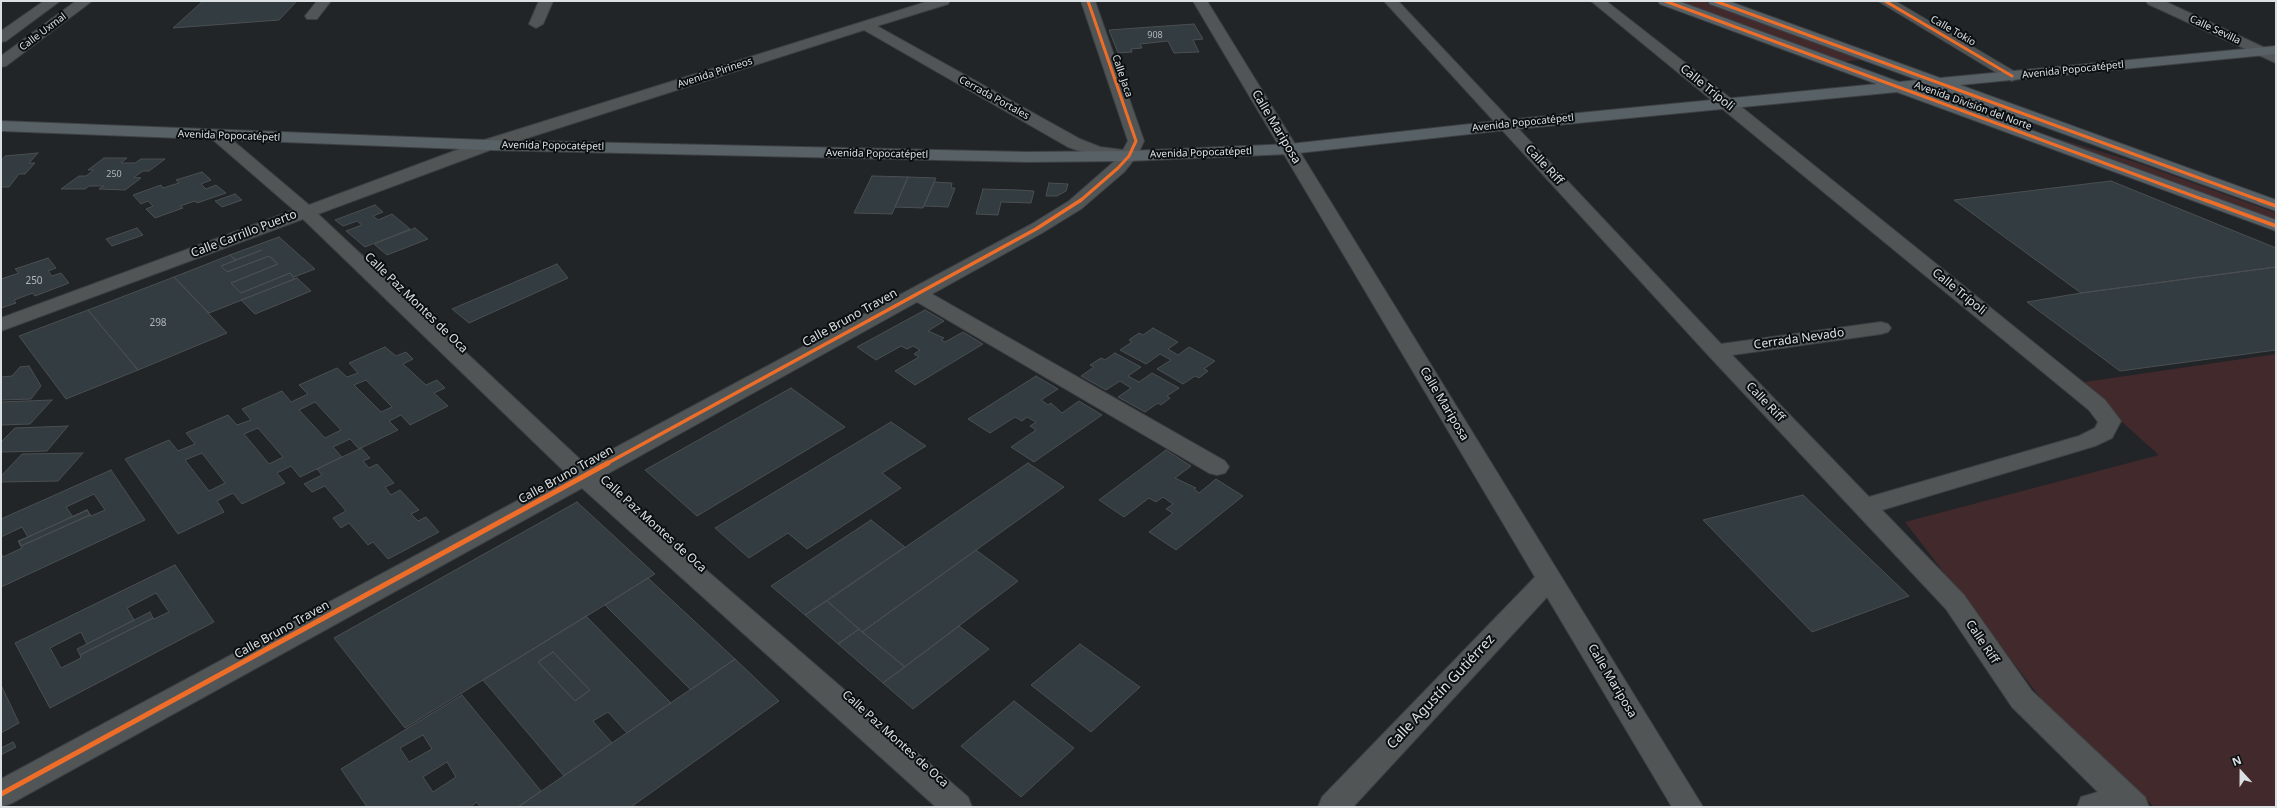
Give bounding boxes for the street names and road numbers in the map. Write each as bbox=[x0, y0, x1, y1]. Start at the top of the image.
street label: Calle Uxmal bbox=[17, 11, 69, 53]
street label: Calle Tokio bbox=[1928, 13, 1978, 49]
street label: Calle Sevilla bbox=[2188, 13, 2242, 47]
street label: Calle Jaca bbox=[1109, 53, 1135, 99]
street label: Avenida Pirineos bbox=[676, 55, 754, 91]
street label: Avenida Popocatépetl bbox=[2022, 59, 2124, 81]
street label: Calle Trípoli bbox=[1677, 62, 1737, 114]
street label: Cerrada Portales bbox=[957, 74, 1031, 122]
street label: Avenida División del Norte bbox=[1913, 79, 2033, 133]
street label: Calle Mariposa bbox=[1248, 88, 1304, 166]
street label: Avenida Popocatépetl bbox=[1472, 112, 1574, 134]
street label: Avenida Popocatépetl bbox=[178, 128, 280, 144]
street label: Avenida Popocatépetl bbox=[502, 139, 604, 153]
street label: Calle Riff bbox=[1522, 142, 1566, 188]
street label: Avenida Popocatépetl bbox=[1150, 145, 1252, 161]
street label: Avenida Popocatépetl bbox=[826, 147, 928, 161]
street label: Calle Carrillo Puerto bbox=[189, 207, 299, 261]
street label: Calle Paz Montes de Oca bbox=[361, 250, 471, 356]
street label: Calle Trípoli bbox=[1929, 266, 1989, 318]
street label: Calle Bruno Traven bbox=[800, 286, 900, 350]
street label: Cerrada Nevado bbox=[1753, 326, 1845, 352]
street label: Calle Mariposa bbox=[1416, 365, 1472, 443]
street label: Calle Riff bbox=[1743, 379, 1787, 425]
street label: Calle Bruno Traven bbox=[516, 443, 616, 507]
street label: Calle Paz Montes de Oca bbox=[597, 473, 709, 575]
street label: Calle Bruno Traven bbox=[232, 598, 332, 662]
street label: Calle Riff bbox=[1962, 618, 2002, 666]
street label: Calle Agustín Gutiérrez bbox=[1384, 631, 1498, 753]
street label: Calle Mariposa bbox=[1584, 642, 1640, 720]
street label: Calle Paz Montes de Oca bbox=[839, 688, 951, 790]

